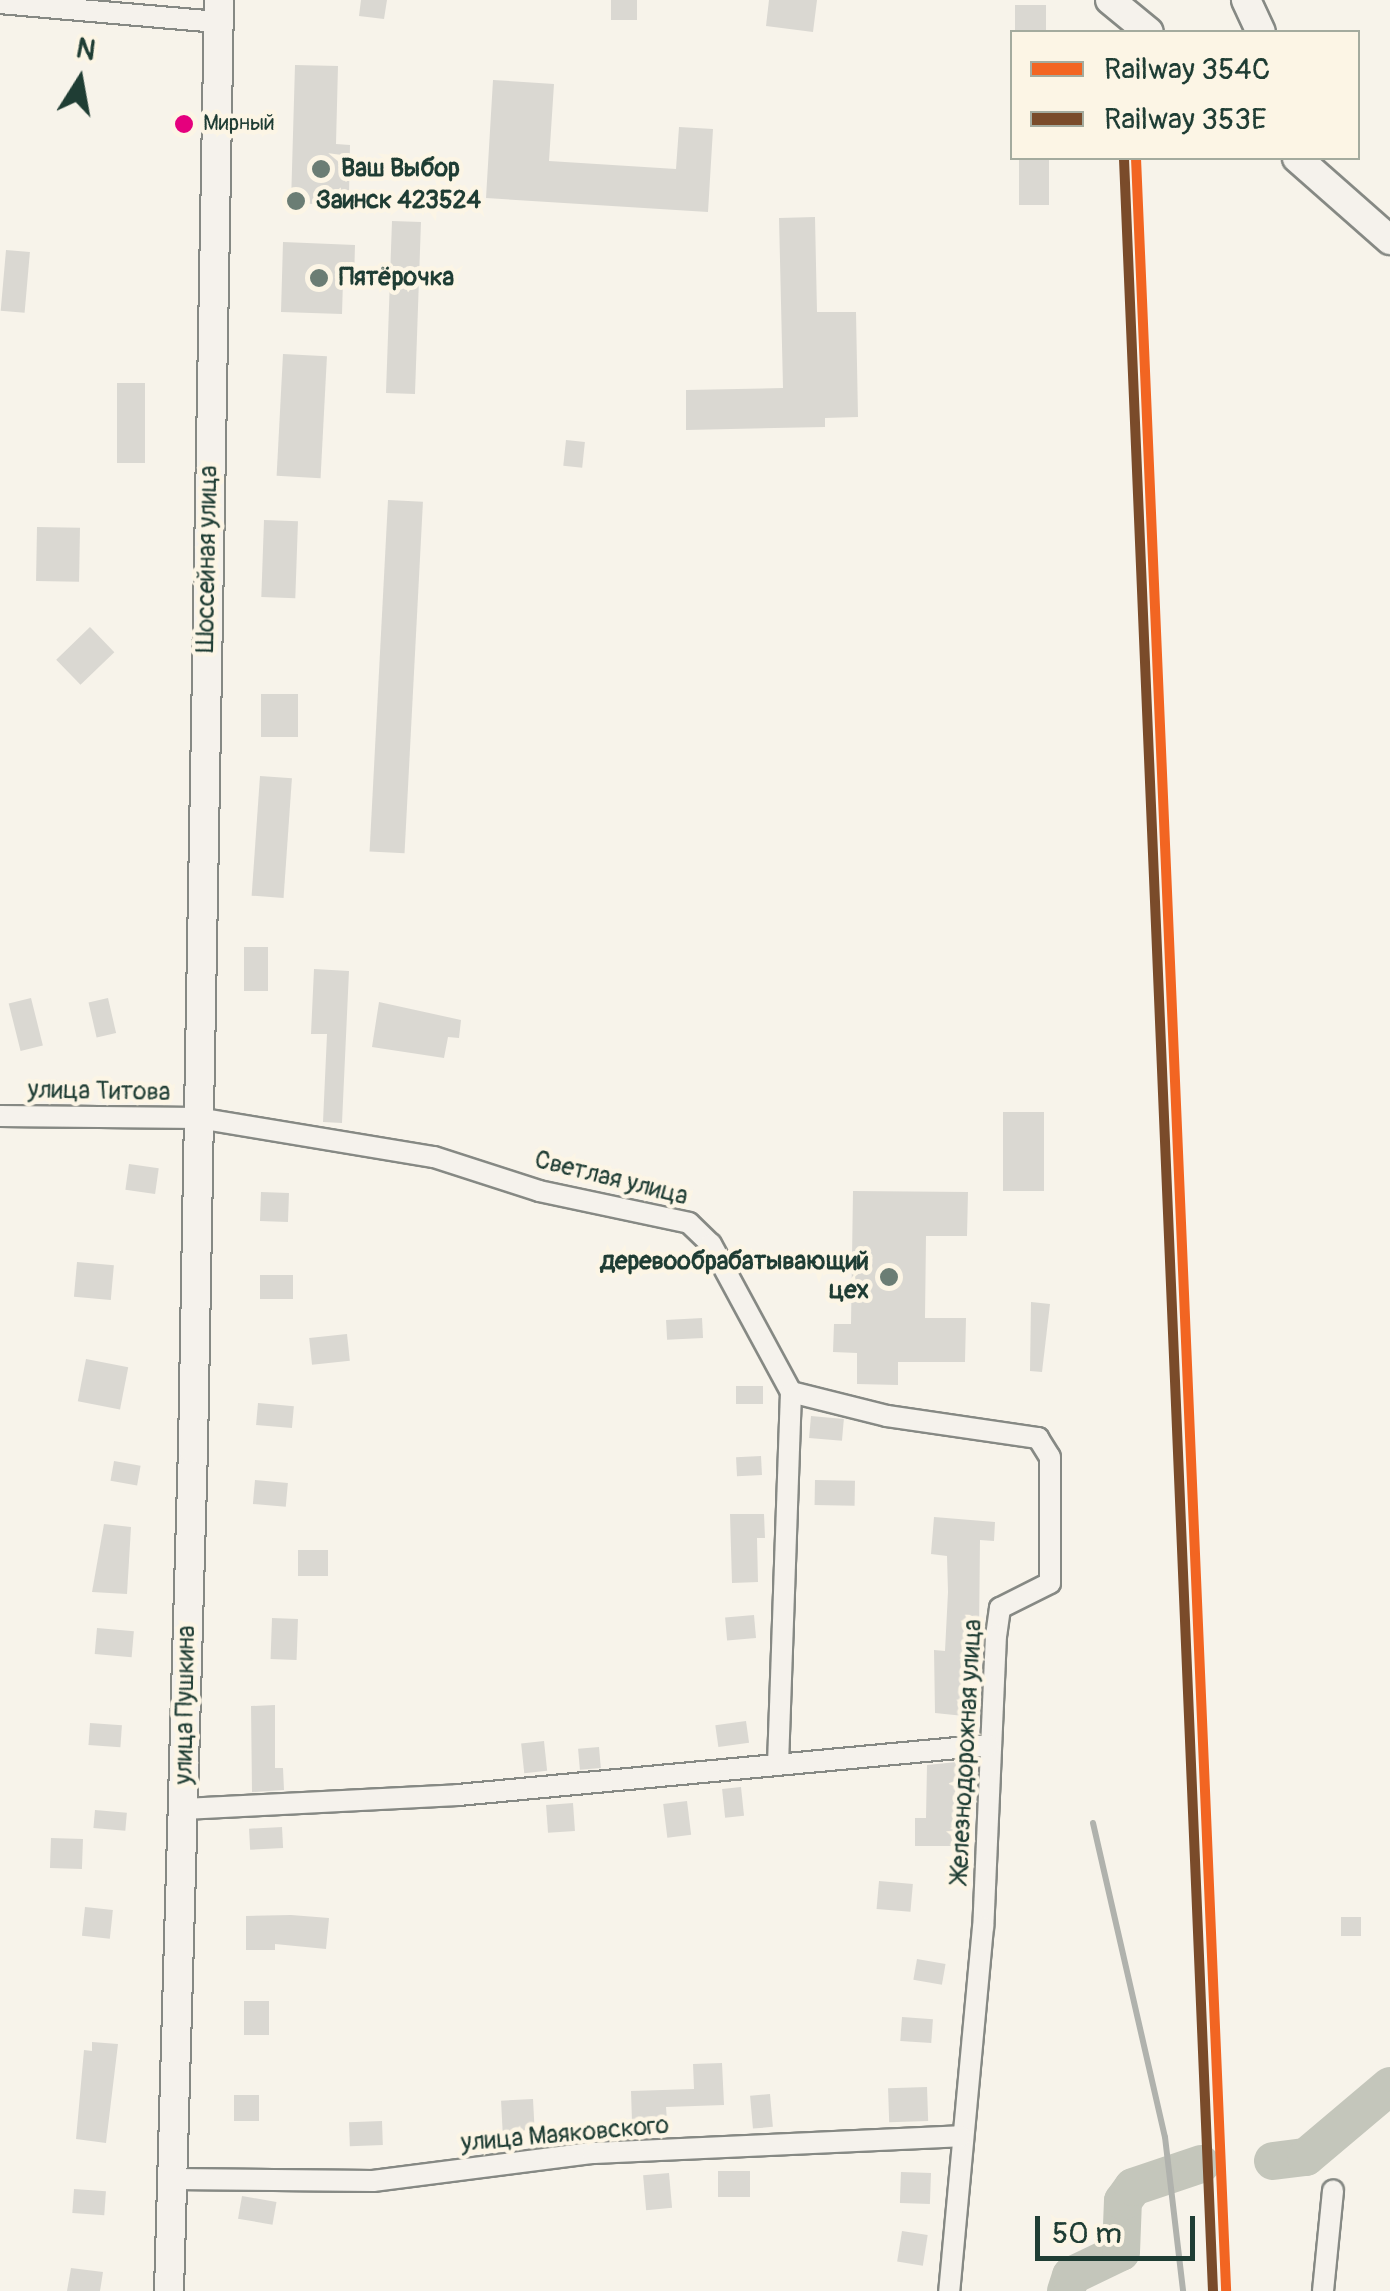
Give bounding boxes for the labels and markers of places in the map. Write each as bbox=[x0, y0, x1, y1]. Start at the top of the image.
place label: Мирный bbox=[203, 111, 275, 137]
marker: Мирный bbox=[174, 114, 194, 134]
place label: Ваш Выбор bbox=[341, 154, 460, 184]
marker: Ваш Выбор bbox=[310, 158, 332, 180]
place label: Заинск 423524 bbox=[316, 186, 481, 216]
marker: Заинск 423524 bbox=[285, 190, 307, 212]
place label: Пятёрочка bbox=[339, 263, 454, 293]
marker: Пятёрочка bbox=[308, 267, 330, 289]
place label: деревообрабатывающий цех bbox=[600, 1248, 869, 1307]
marker: деревообрабатывающий цех bbox=[878, 1266, 900, 1288]

